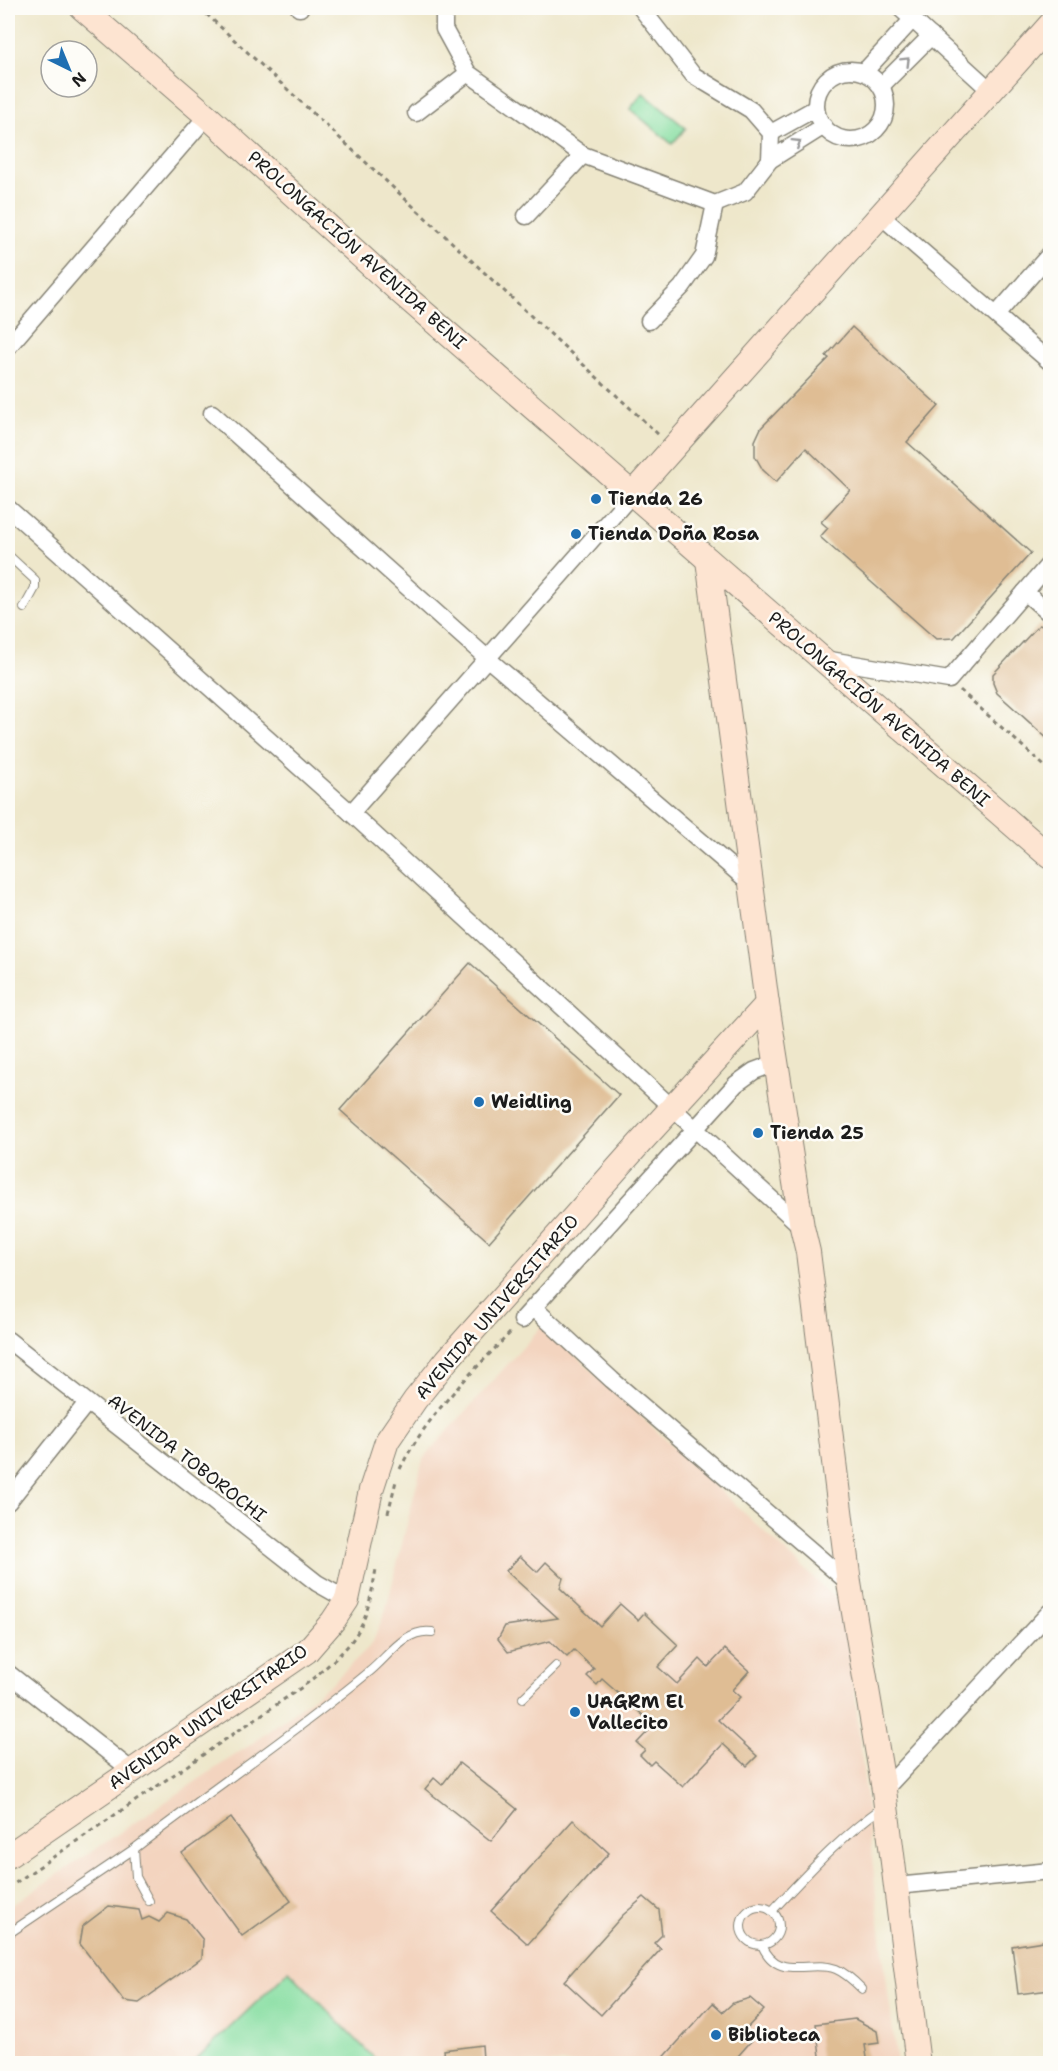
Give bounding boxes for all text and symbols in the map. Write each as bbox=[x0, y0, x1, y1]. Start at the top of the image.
north arrow bbox=[39, 39, 99, 99]
one-way arrow bbox=[898, 58, 909, 69]
text: N bbox=[67, 68, 91, 92]
one-way arrow bbox=[791, 139, 801, 151]
street label: PROLONGACIÓN AVENIDA BENI bbox=[243, 145, 471, 355]
place label: Tienda 26 bbox=[608, 487, 703, 511]
marker: Tienda 26 bbox=[589, 492, 603, 506]
place label: Tienda Doña Rosa bbox=[588, 522, 760, 546]
marker: Tienda Doña Rosa bbox=[569, 527, 583, 541]
street label: PROLONGACIÓN AVENIDA BENI bbox=[763, 606, 995, 812]
place label: Weidling bbox=[491, 1090, 572, 1114]
marker: Weidling bbox=[472, 1095, 486, 1109]
place label: Tienda 25 bbox=[770, 1121, 864, 1145]
marker: Tienda 25 bbox=[751, 1126, 765, 1140]
street label: AVENIDA UNIVERSITARIO bbox=[410, 1209, 584, 1405]
street label: AVENIDA TOBOROCHI bbox=[103, 1389, 271, 1528]
street label: AVENIDA UNIVERSITARIO bbox=[104, 1639, 312, 1795]
place label: UAGRM El Vallecito bbox=[587, 1690, 684, 1735]
marker: UAGRM El Vallecito bbox=[568, 1705, 582, 1719]
place label: Biblioteca bbox=[728, 2023, 821, 2047]
marker: Biblioteca bbox=[709, 2028, 723, 2042]

